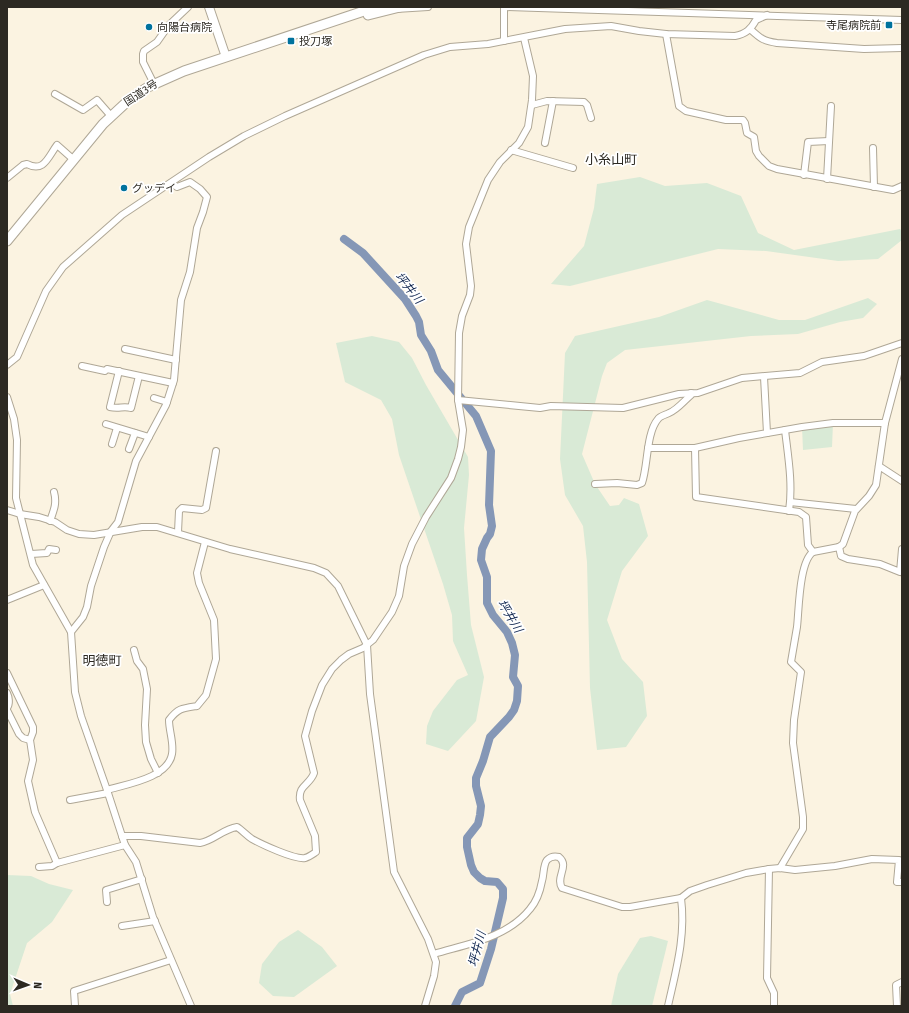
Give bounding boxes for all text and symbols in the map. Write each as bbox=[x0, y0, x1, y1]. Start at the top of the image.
place label: 寺尾病院前 bbox=[826, 19, 881, 32]
marker: 寺尾病院前 bbox=[884, 20, 894, 30]
place label: 向陽台病院 bbox=[157, 21, 212, 34]
marker: 向陽台病院 bbox=[144, 22, 154, 32]
place label: 投刀塚 bbox=[299, 35, 332, 48]
marker: 投刀塚 bbox=[286, 36, 296, 46]
street label: 国道3号 bbox=[122, 77, 160, 109]
district label: 小糸山町 bbox=[585, 152, 637, 167]
place label: グッデイ bbox=[132, 182, 176, 195]
marker: グッデイ bbox=[119, 183, 129, 193]
water label: 坪井川 bbox=[392, 270, 427, 308]
water label: 坪井川 bbox=[495, 597, 526, 637]
district label: 明徳町 bbox=[82, 653, 122, 668]
water label: 坪井川 bbox=[466, 928, 489, 968]
north arrow bbox=[8, 965, 48, 1005]
text: N bbox=[31, 982, 44, 989]

